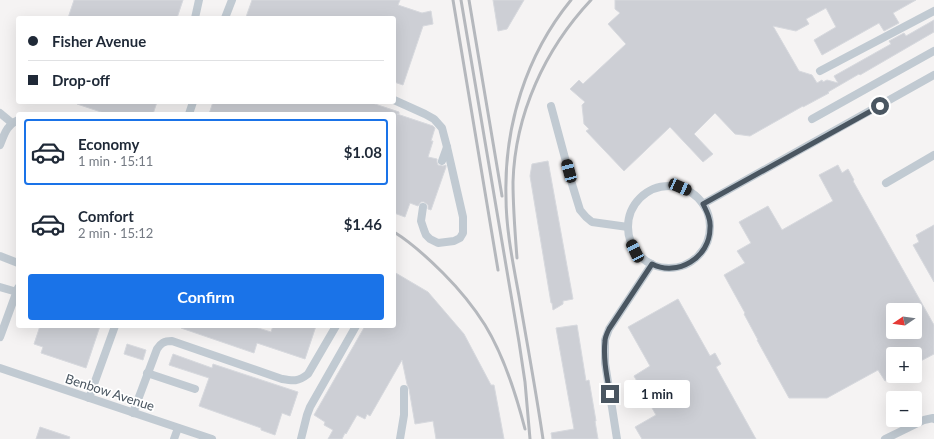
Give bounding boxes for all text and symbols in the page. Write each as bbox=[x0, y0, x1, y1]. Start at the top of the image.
text: Fisher Avenue bbox=[52, 32, 146, 50]
text: Drop-off bbox=[52, 71, 110, 89]
route start bbox=[871, 97, 889, 115]
icon: car bbox=[30, 134, 66, 170]
text: Economy bbox=[78, 135, 139, 153]
text: $1.08 bbox=[344, 143, 382, 161]
text: 1 min · 15:11 bbox=[78, 153, 153, 169]
car bbox=[560, 158, 578, 184]
car bbox=[667, 177, 693, 197]
icon: car bbox=[30, 206, 66, 242]
text: Comfort bbox=[78, 207, 134, 225]
text: $1.46 bbox=[344, 215, 382, 233]
text: 2 min · 15:12 bbox=[78, 225, 153, 241]
car bbox=[624, 238, 646, 264]
button: Confirm bbox=[28, 274, 384, 320]
north arrow bbox=[886, 303, 922, 339]
map controls bbox=[886, 303, 922, 427]
button: + bbox=[886, 347, 922, 383]
street label: Benbow Avenue bbox=[63, 370, 157, 414]
callout: 1 min bbox=[624, 380, 690, 408]
route end bbox=[601, 385, 619, 403]
text: 1 min bbox=[641, 386, 673, 402]
button: − bbox=[886, 391, 922, 427]

